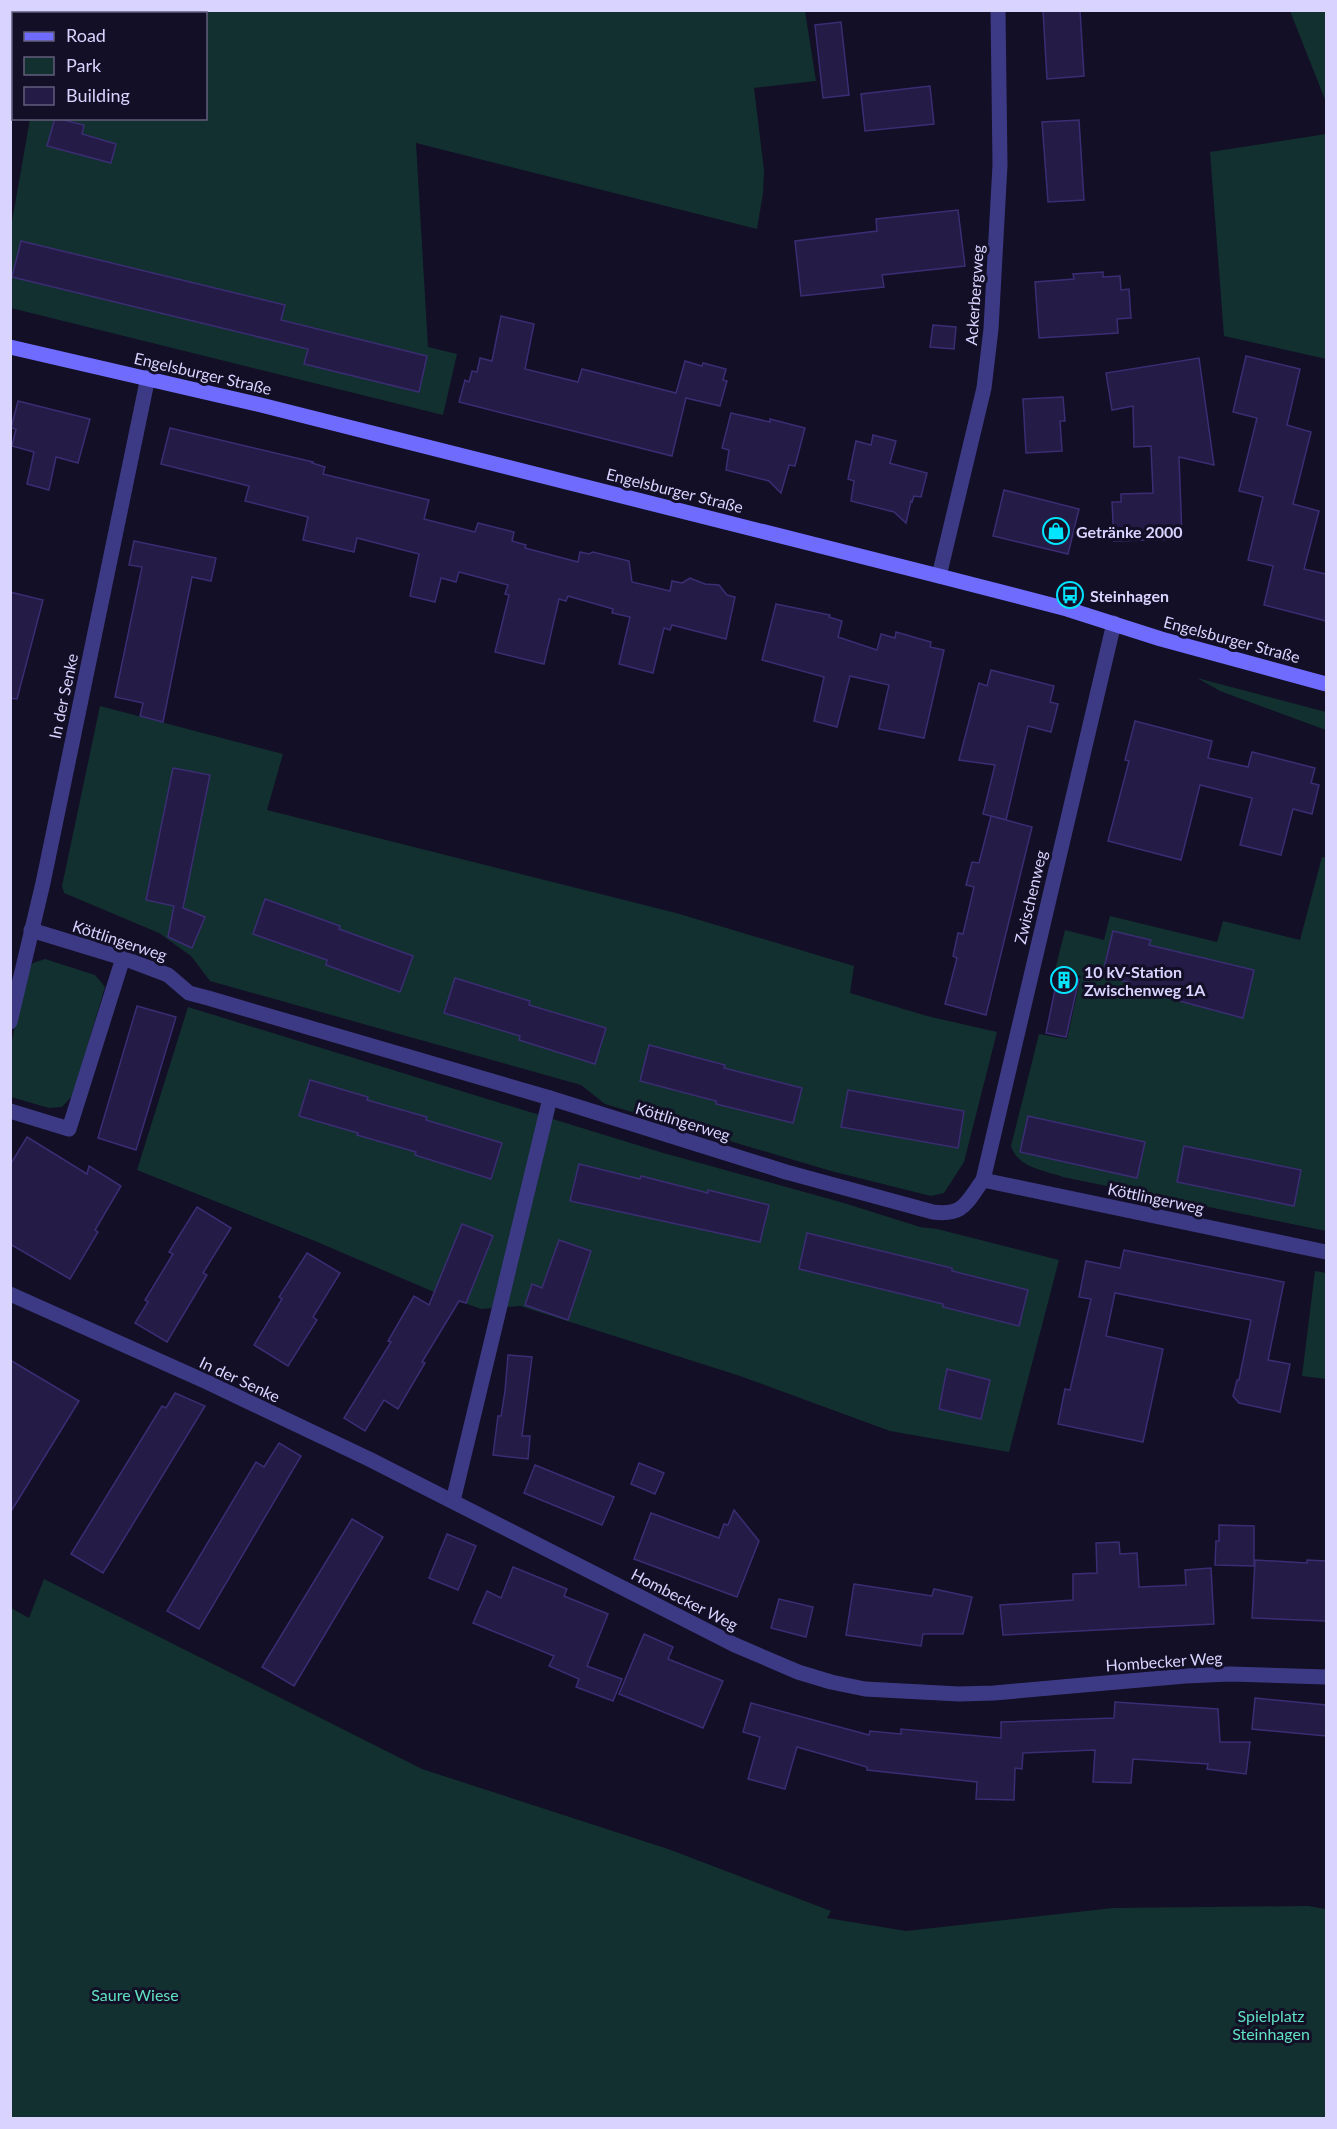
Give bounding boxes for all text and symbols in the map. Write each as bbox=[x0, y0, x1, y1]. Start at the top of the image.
legend bbox=[12, 12, 207, 120]
text: Road bbox=[66, 24, 106, 46]
text: Park bbox=[66, 54, 102, 76]
text: Building bbox=[66, 84, 130, 106]
street label: Ackerbergweg bbox=[961, 244, 987, 346]
street label: Engelsburger Straße bbox=[132, 348, 274, 398]
street label: Engelsburger Straße bbox=[605, 464, 745, 516]
shop icon: Getränke 2000 bbox=[1041, 516, 1071, 546]
place label: Getränke 2000 bbox=[1076, 522, 1183, 541]
bus stop icon: Steinhagen bbox=[1055, 580, 1085, 610]
place label: Steinhagen bbox=[1090, 586, 1169, 605]
street label: Engelsburger Straße bbox=[1162, 612, 1302, 666]
street label: In der Senke bbox=[45, 652, 81, 740]
street label: Zwischenweg bbox=[1010, 848, 1050, 946]
street label: Köttlingerweg bbox=[70, 916, 170, 964]
place label: 10 kV-Station Zwischenweg 1A bbox=[1084, 962, 1206, 999]
building icon: 10 kV-Station Zwischenweg 1A bbox=[1049, 965, 1079, 995]
street label: Köttlingerweg bbox=[633, 1098, 733, 1144]
street label: Köttlingerweg bbox=[1106, 1179, 1206, 1217]
street label: In der Senke bbox=[197, 1352, 283, 1406]
street label: Hombecker Weg bbox=[628, 1564, 742, 1634]
street label: Hombecker Weg bbox=[1105, 1647, 1223, 1675]
park label: Saure Wiese bbox=[91, 1985, 179, 2004]
park label: Spielplatz Steinhagen bbox=[1232, 2006, 1310, 2043]

